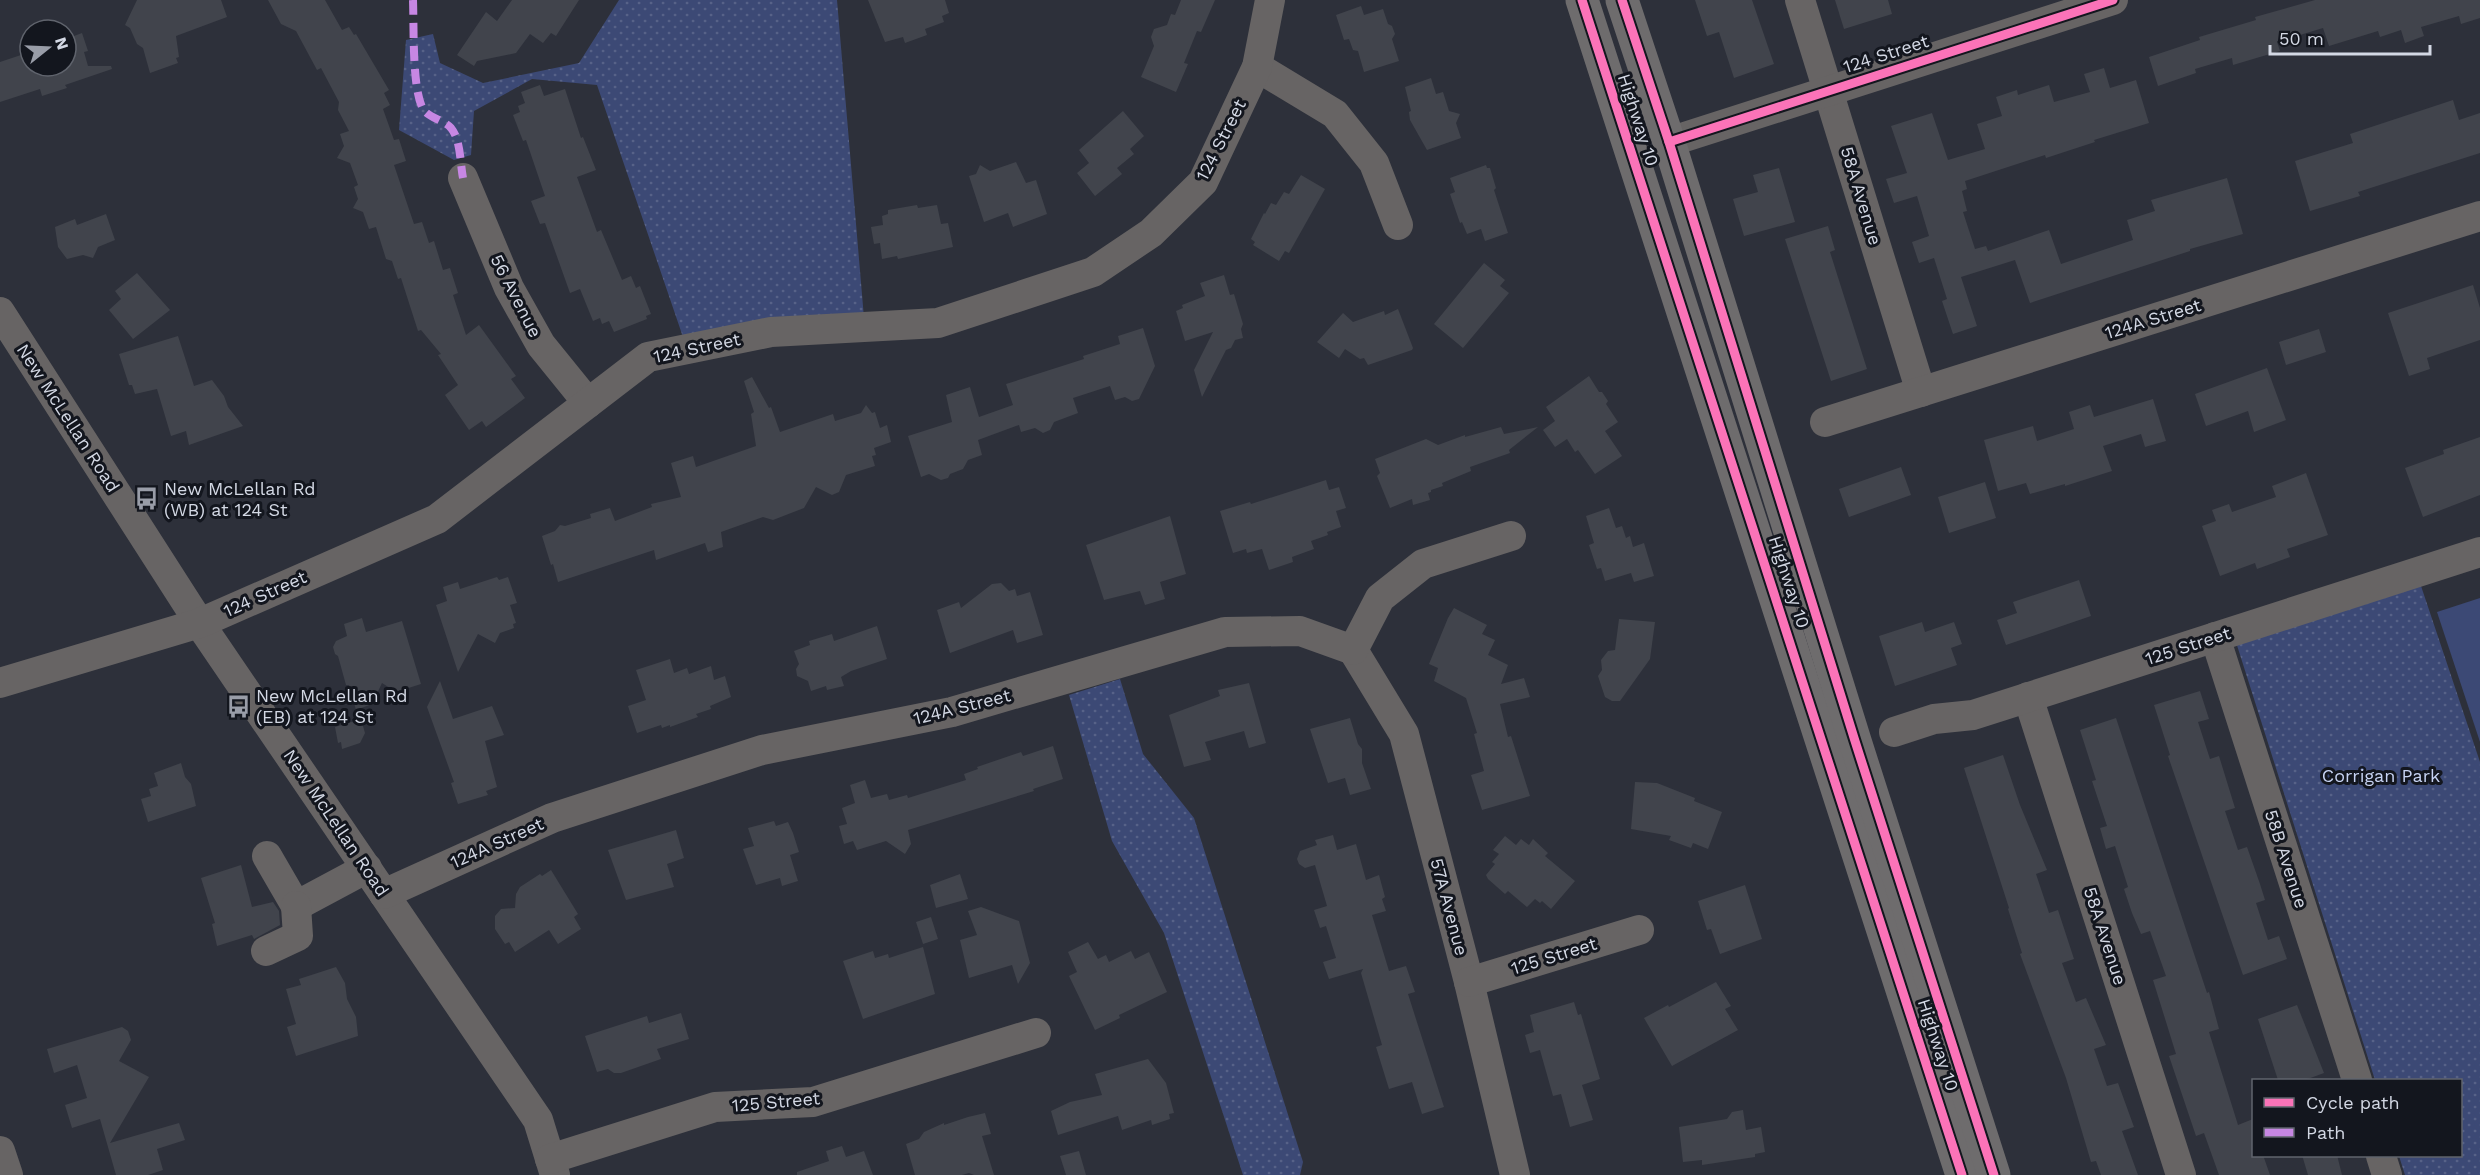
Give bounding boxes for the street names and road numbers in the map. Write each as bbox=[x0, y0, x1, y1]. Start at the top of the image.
street label: 124 Street bbox=[1841, 30, 1932, 77]
street label: Highway 10 bbox=[1614, 71, 1663, 169]
street label: 124 Street bbox=[1191, 95, 1250, 184]
street label: 58A Avenue bbox=[1837, 144, 1886, 248]
street label: 56 Avenue bbox=[487, 251, 546, 341]
street label: 124A Street bbox=[2102, 294, 2204, 343]
street label: 124 Street bbox=[652, 328, 743, 367]
street label: New McLellan Road bbox=[13, 340, 124, 496]
street label: Highway 10 bbox=[1765, 533, 1814, 631]
street label: 124 Street bbox=[220, 566, 310, 621]
street label: 125 Street bbox=[2143, 622, 2234, 669]
street label: 124A Street bbox=[911, 684, 1013, 729]
street label: New McLellan Road bbox=[279, 745, 393, 900]
street label: 58B Avenue bbox=[2261, 807, 2312, 911]
street label: 124A Street bbox=[447, 813, 547, 872]
street label: 57A Avenue bbox=[1426, 856, 1473, 958]
street label: 58A Avenue bbox=[2080, 884, 2131, 988]
street label: 125 Street bbox=[1509, 932, 1600, 978]
street label: Highway 10 bbox=[1914, 996, 1963, 1094]
street label: 125 Street bbox=[731, 1087, 821, 1116]

